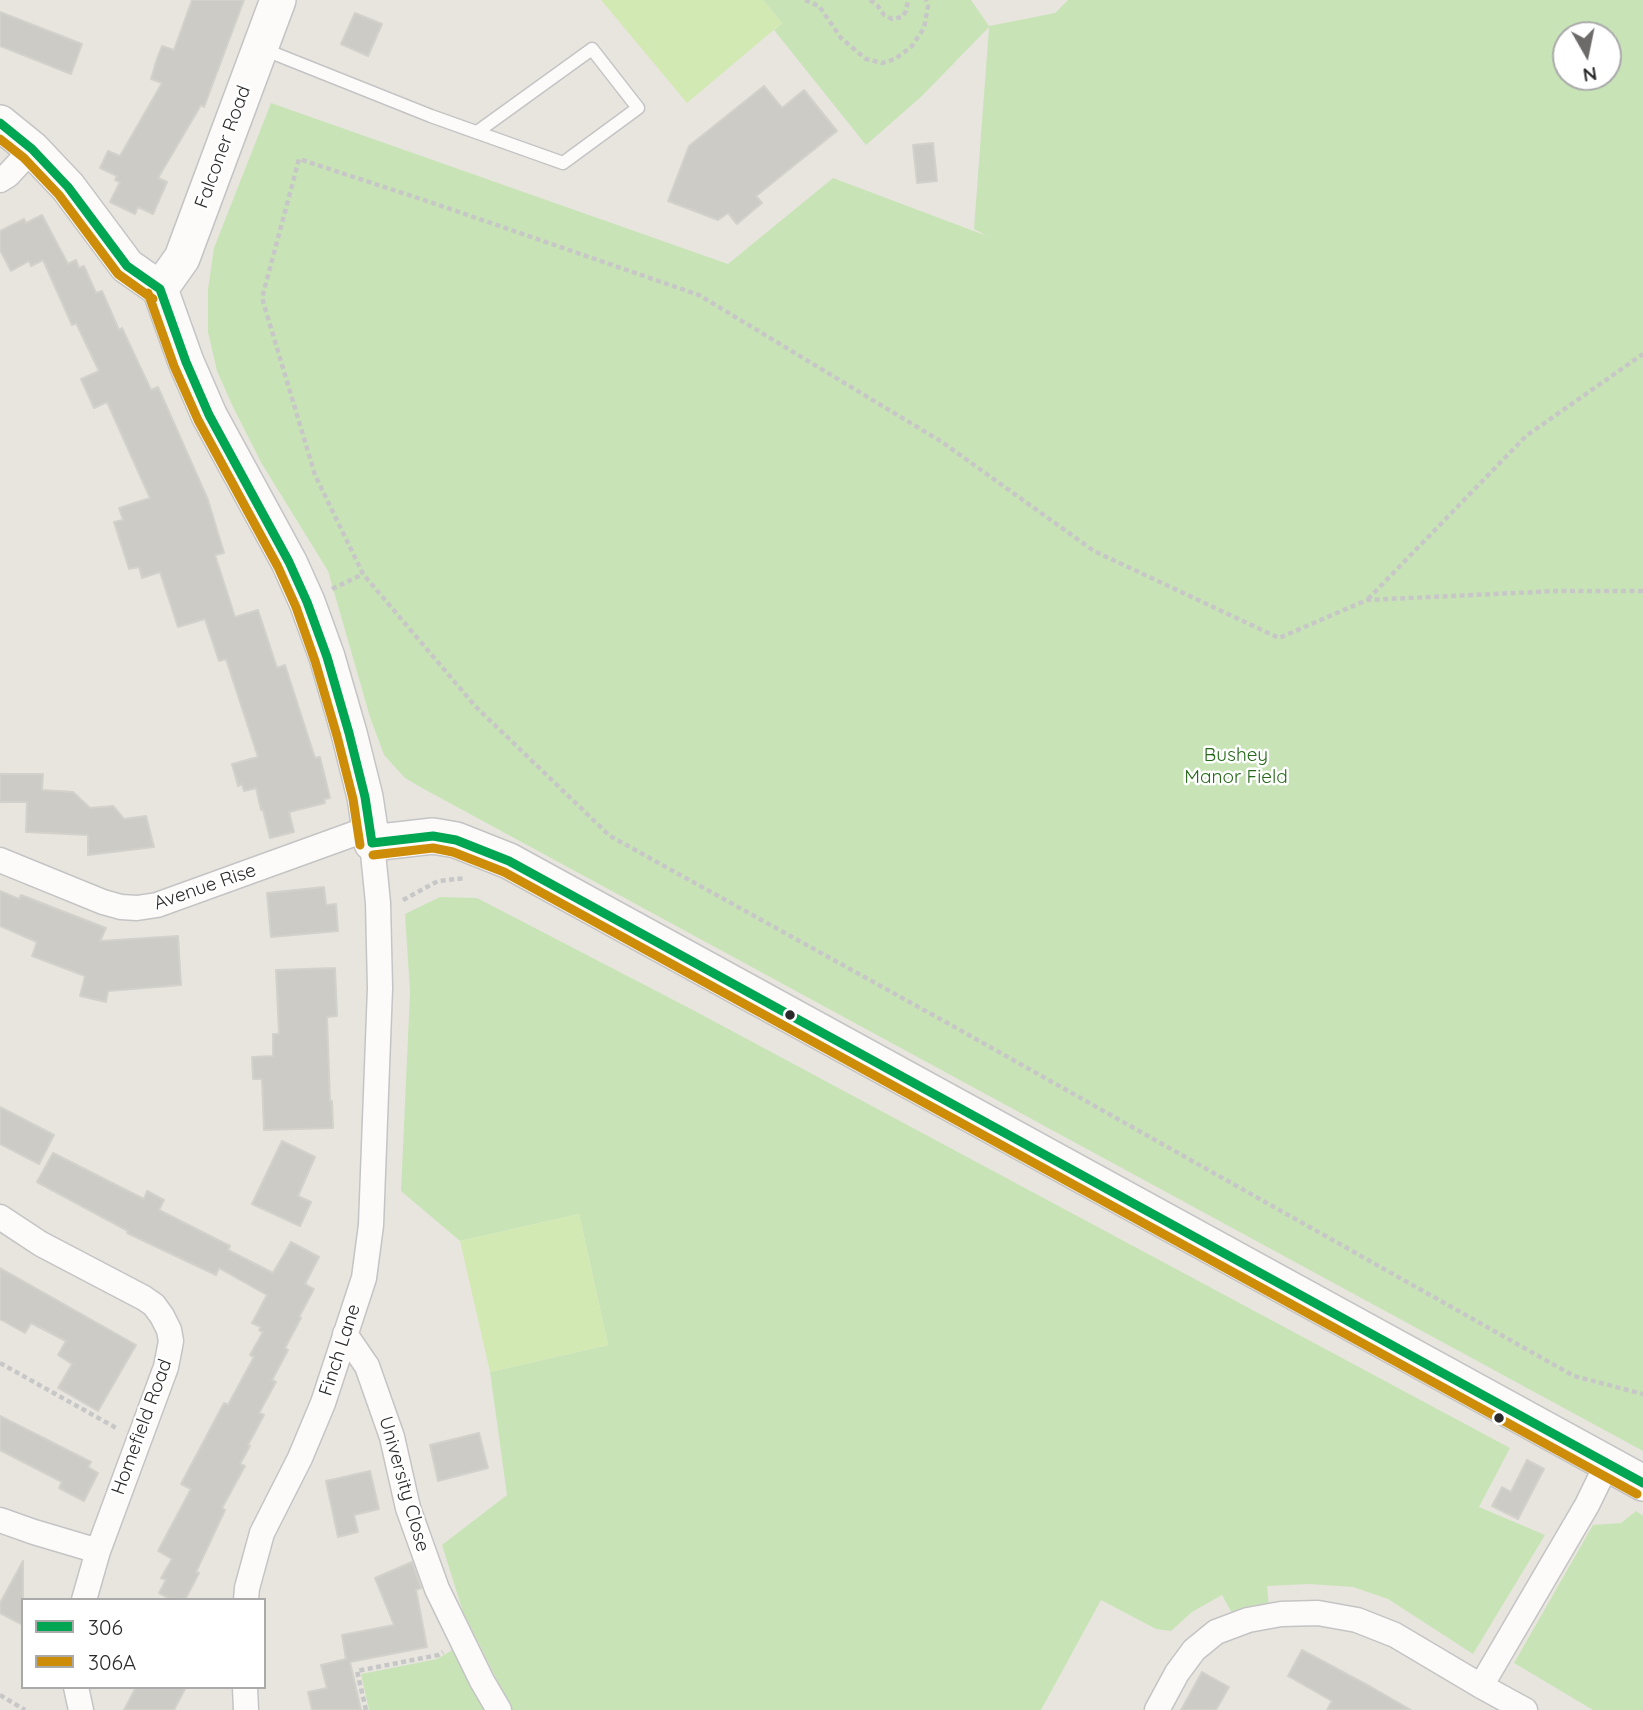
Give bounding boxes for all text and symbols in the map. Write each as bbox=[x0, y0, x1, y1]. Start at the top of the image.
north arrow bbox=[1552, 21, 1622, 91]
text: N bbox=[1581, 62, 1599, 88]
street label: Falconer Road bbox=[190, 83, 256, 211]
park label: Bushey Manor Field bbox=[1184, 744, 1288, 788]
street label: Avenue Rise bbox=[151, 859, 259, 915]
unlabelled marker bbox=[783, 1008, 797, 1022]
street label: Finch Lane bbox=[314, 1301, 366, 1399]
street label: Homefield Road bbox=[107, 1356, 177, 1498]
unlabelled marker bbox=[1492, 1411, 1506, 1425]
street label: University Close bbox=[374, 1414, 434, 1554]
legend bbox=[21, 1598, 266, 1689]
text: 306 bbox=[88, 1614, 123, 1640]
text: 306A bbox=[88, 1649, 136, 1675]

